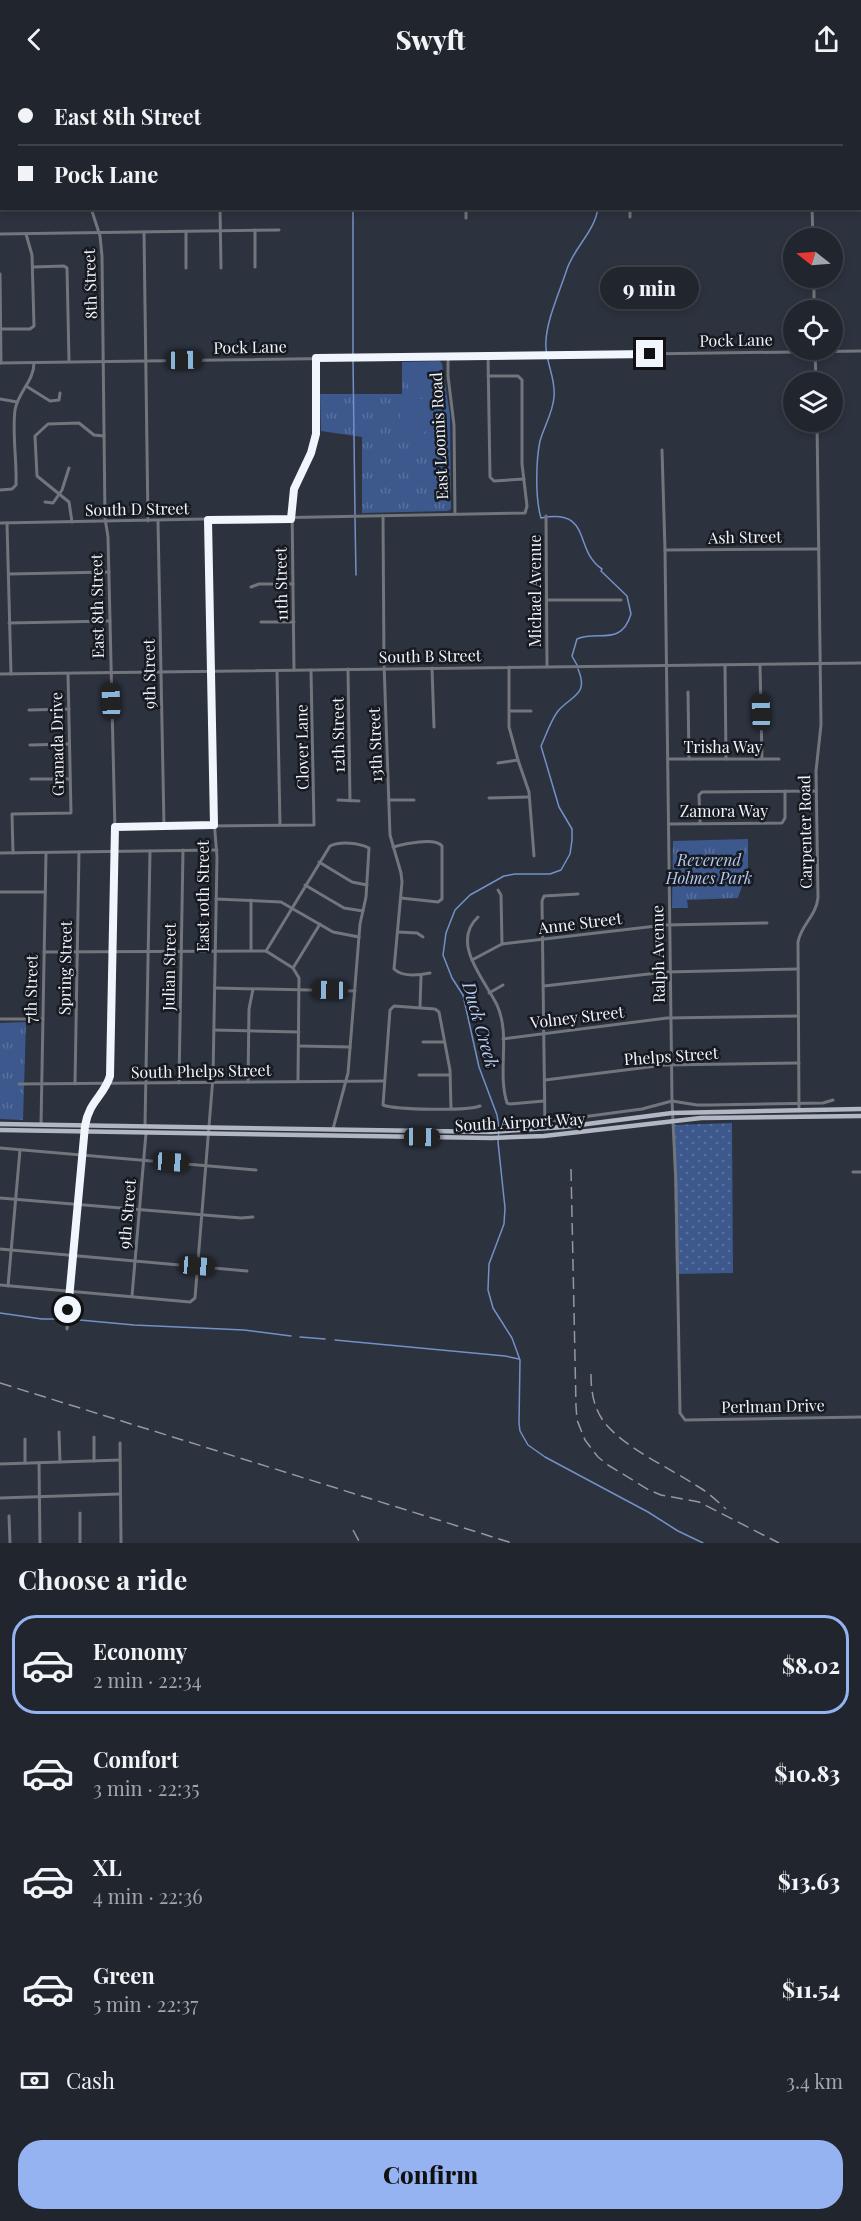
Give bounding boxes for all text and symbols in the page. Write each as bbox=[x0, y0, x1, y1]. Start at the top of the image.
text: Swyft bbox=[395, 21, 466, 57]
icon: back bbox=[18, 23, 51, 56]
icon: share bbox=[810, 23, 843, 56]
text: East 8th Street bbox=[54, 101, 201, 131]
text: Pock Lane bbox=[54, 159, 158, 189]
north arrow bbox=[783, 228, 843, 288]
map controls bbox=[783, 228, 843, 432]
street label: 8th Street bbox=[78, 248, 101, 320]
callout: 9 min bbox=[600, 267, 700, 309]
text: 9 min bbox=[623, 274, 676, 301]
button: locate bbox=[783, 300, 843, 360]
street label: Pock Lane bbox=[699, 328, 773, 351]
street label: Pock Lane bbox=[213, 335, 287, 358]
route end bbox=[636, 340, 663, 367]
car bbox=[166, 351, 202, 369]
street label: East Loomis Road bbox=[425, 372, 452, 500]
button: layers bbox=[783, 372, 843, 432]
street label: South D Street bbox=[85, 497, 190, 520]
street label: Ash Street bbox=[707, 525, 782, 548]
street label: Michael Avenue bbox=[524, 535, 545, 647]
street label: 11th Street bbox=[269, 547, 292, 621]
street label: East 8th Street bbox=[85, 553, 108, 658]
street label: 9th Street bbox=[137, 638, 160, 709]
street label: South B Street bbox=[378, 644, 482, 667]
car bbox=[101, 683, 121, 719]
street label: Granada Drive bbox=[45, 692, 68, 796]
car bbox=[752, 694, 770, 730]
street label: 12th Street bbox=[326, 697, 349, 773]
street label: Clover Lane bbox=[290, 704, 313, 790]
street label: 13th Street bbox=[363, 707, 386, 783]
street label: Trisha Way bbox=[683, 736, 763, 757]
street label: Carpenter Road bbox=[793, 775, 816, 889]
street label: Zamora Way bbox=[680, 800, 768, 821]
street label: East 10th Street bbox=[192, 840, 213, 952]
park label: Reverend Holmes Park bbox=[665, 849, 752, 888]
street label: Ralph Avenue bbox=[646, 905, 669, 1003]
street label: Anne Street bbox=[536, 907, 623, 938]
street label: Spring Street bbox=[53, 920, 76, 1015]
street label: Julian Street bbox=[157, 922, 180, 1012]
street label: 7th Street bbox=[19, 954, 42, 1023]
water label: Duck Creek bbox=[457, 978, 505, 1071]
car bbox=[312, 981, 348, 999]
street label: Volney Street bbox=[528, 1000, 625, 1033]
street label: Phelps Street bbox=[623, 1042, 719, 1069]
street label: South Phelps Street bbox=[131, 1059, 272, 1082]
street label: South Airport Way bbox=[454, 1108, 586, 1135]
car bbox=[404, 1128, 440, 1146]
car bbox=[152, 1152, 190, 1172]
street label: 9th Street bbox=[113, 1178, 140, 1250]
car bbox=[178, 1255, 216, 1277]
route start bbox=[54, 1296, 81, 1323]
street label: Perlman Drive bbox=[721, 1394, 825, 1417]
text: Choose a ride bbox=[18, 1561, 187, 1597]
text: Economy bbox=[93, 1636, 187, 1666]
icon: car bbox=[21, 1638, 75, 1692]
text: $8.02 bbox=[782, 1650, 840, 1680]
text: 2 min · 22:34 bbox=[93, 1666, 202, 1693]
text: Comfort bbox=[93, 1744, 179, 1774]
icon: car bbox=[21, 1746, 75, 1800]
text: $10.83 bbox=[775, 1758, 840, 1788]
text: 3 min · 22:35 bbox=[93, 1774, 200, 1801]
text: XL bbox=[93, 1852, 122, 1882]
icon: car bbox=[21, 1854, 75, 1908]
text: $13.63 bbox=[778, 1866, 840, 1896]
text: 4 min · 22:36 bbox=[93, 1882, 203, 1909]
text: Green bbox=[93, 1960, 155, 1990]
icon: car bbox=[21, 1962, 75, 2016]
text: $11.54 bbox=[782, 1974, 840, 2004]
text: 5 min · 22:37 bbox=[93, 1990, 198, 2017]
icon: cash bbox=[18, 2064, 51, 2097]
text: Cash bbox=[66, 2065, 115, 2095]
text: 3.4 km bbox=[786, 2067, 843, 2094]
button: Confirm bbox=[18, 2140, 843, 2209]

